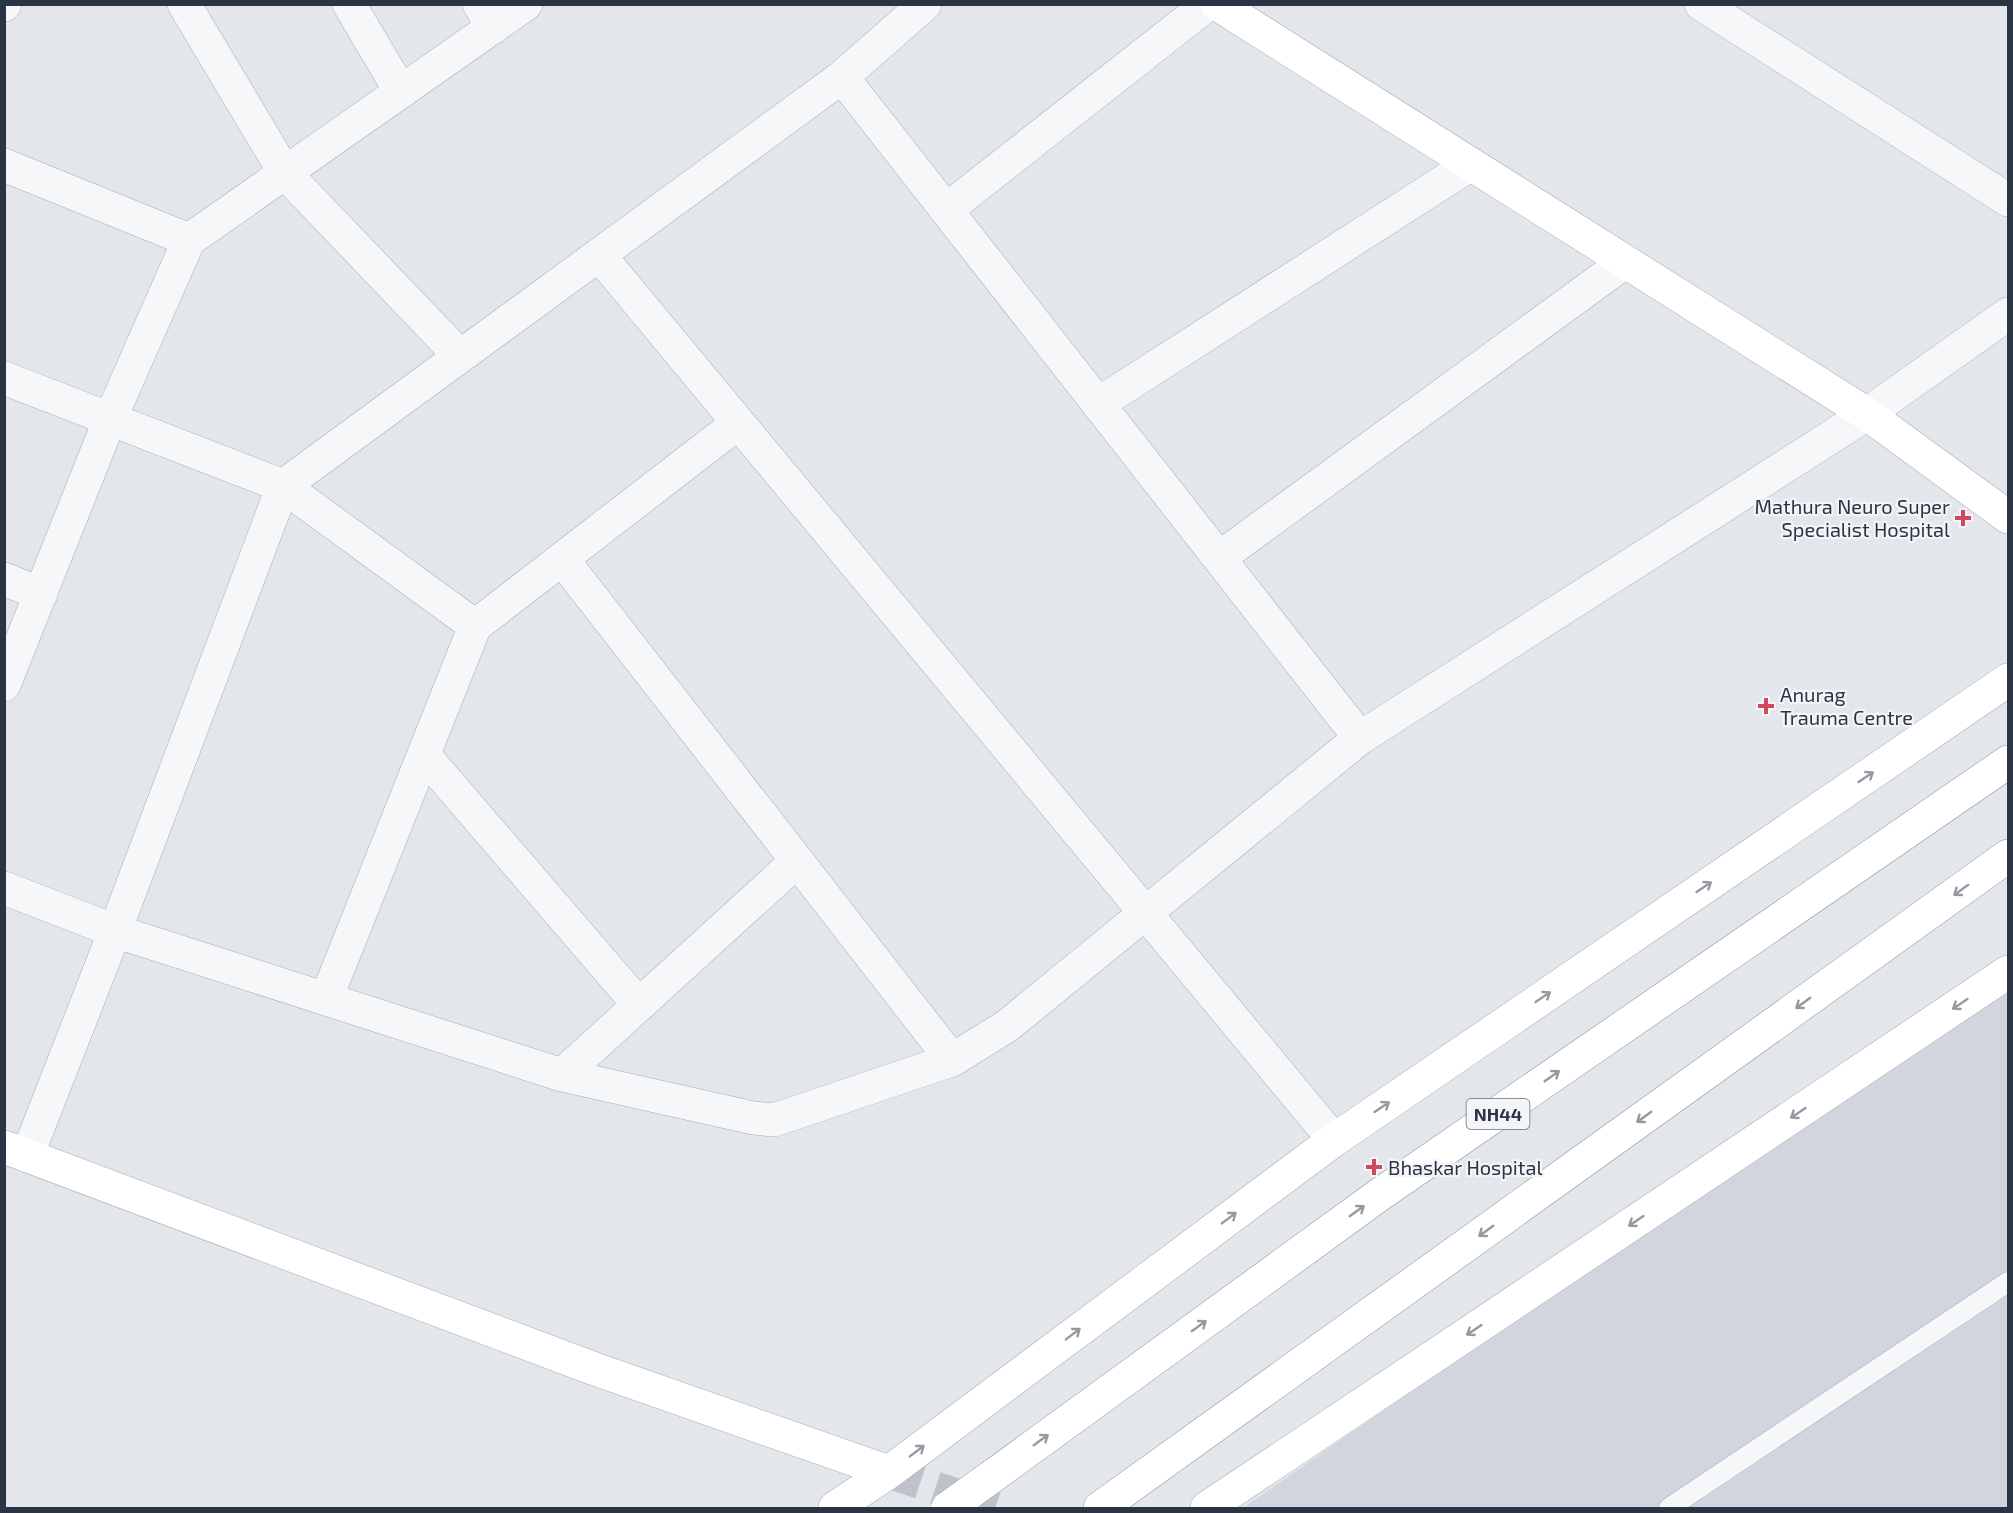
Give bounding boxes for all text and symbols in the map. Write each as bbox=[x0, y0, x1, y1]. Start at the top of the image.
place label: Mathura Neuro Super Specialist Hospital bbox=[1755, 494, 1950, 541]
marker: Mathura Neuro Super Specialist Hospital bbox=[1954, 509, 1972, 527]
place label: Anurag Trauma Centre bbox=[1780, 682, 1913, 729]
marker: Anurag Trauma Centre bbox=[1757, 697, 1775, 715]
one-way arrow bbox=[1857, 771, 1873, 783]
one-way arrow bbox=[1696, 881, 1712, 893]
one-way arrow bbox=[1953, 884, 1970, 896]
one-way arrow bbox=[1535, 991, 1551, 1003]
one-way arrow bbox=[1795, 997, 1811, 1010]
one-way arrow bbox=[1952, 999, 1969, 1011]
one-way arrow bbox=[1543, 1070, 1560, 1082]
road number: NH44 bbox=[1466, 1099, 1530, 1129]
one-way arrow bbox=[1374, 1100, 1391, 1113]
one-way arrow bbox=[1790, 1107, 1807, 1119]
one-way arrow bbox=[1637, 1111, 1653, 1123]
place label: Bhaskar Hospital bbox=[1388, 1155, 1542, 1179]
marker: Bhaskar Hospital bbox=[1365, 1158, 1383, 1176]
one-way arrow bbox=[1349, 1205, 1365, 1217]
one-way arrow bbox=[1221, 1211, 1237, 1224]
one-way arrow bbox=[1628, 1215, 1644, 1227]
one-way arrow bbox=[1478, 1225, 1494, 1237]
one-way arrow bbox=[1191, 1319, 1207, 1332]
one-way arrow bbox=[1466, 1324, 1482, 1336]
one-way arrow bbox=[1065, 1328, 1081, 1341]
one-way arrow bbox=[1033, 1434, 1049, 1446]
one-way arrow bbox=[909, 1445, 925, 1458]

